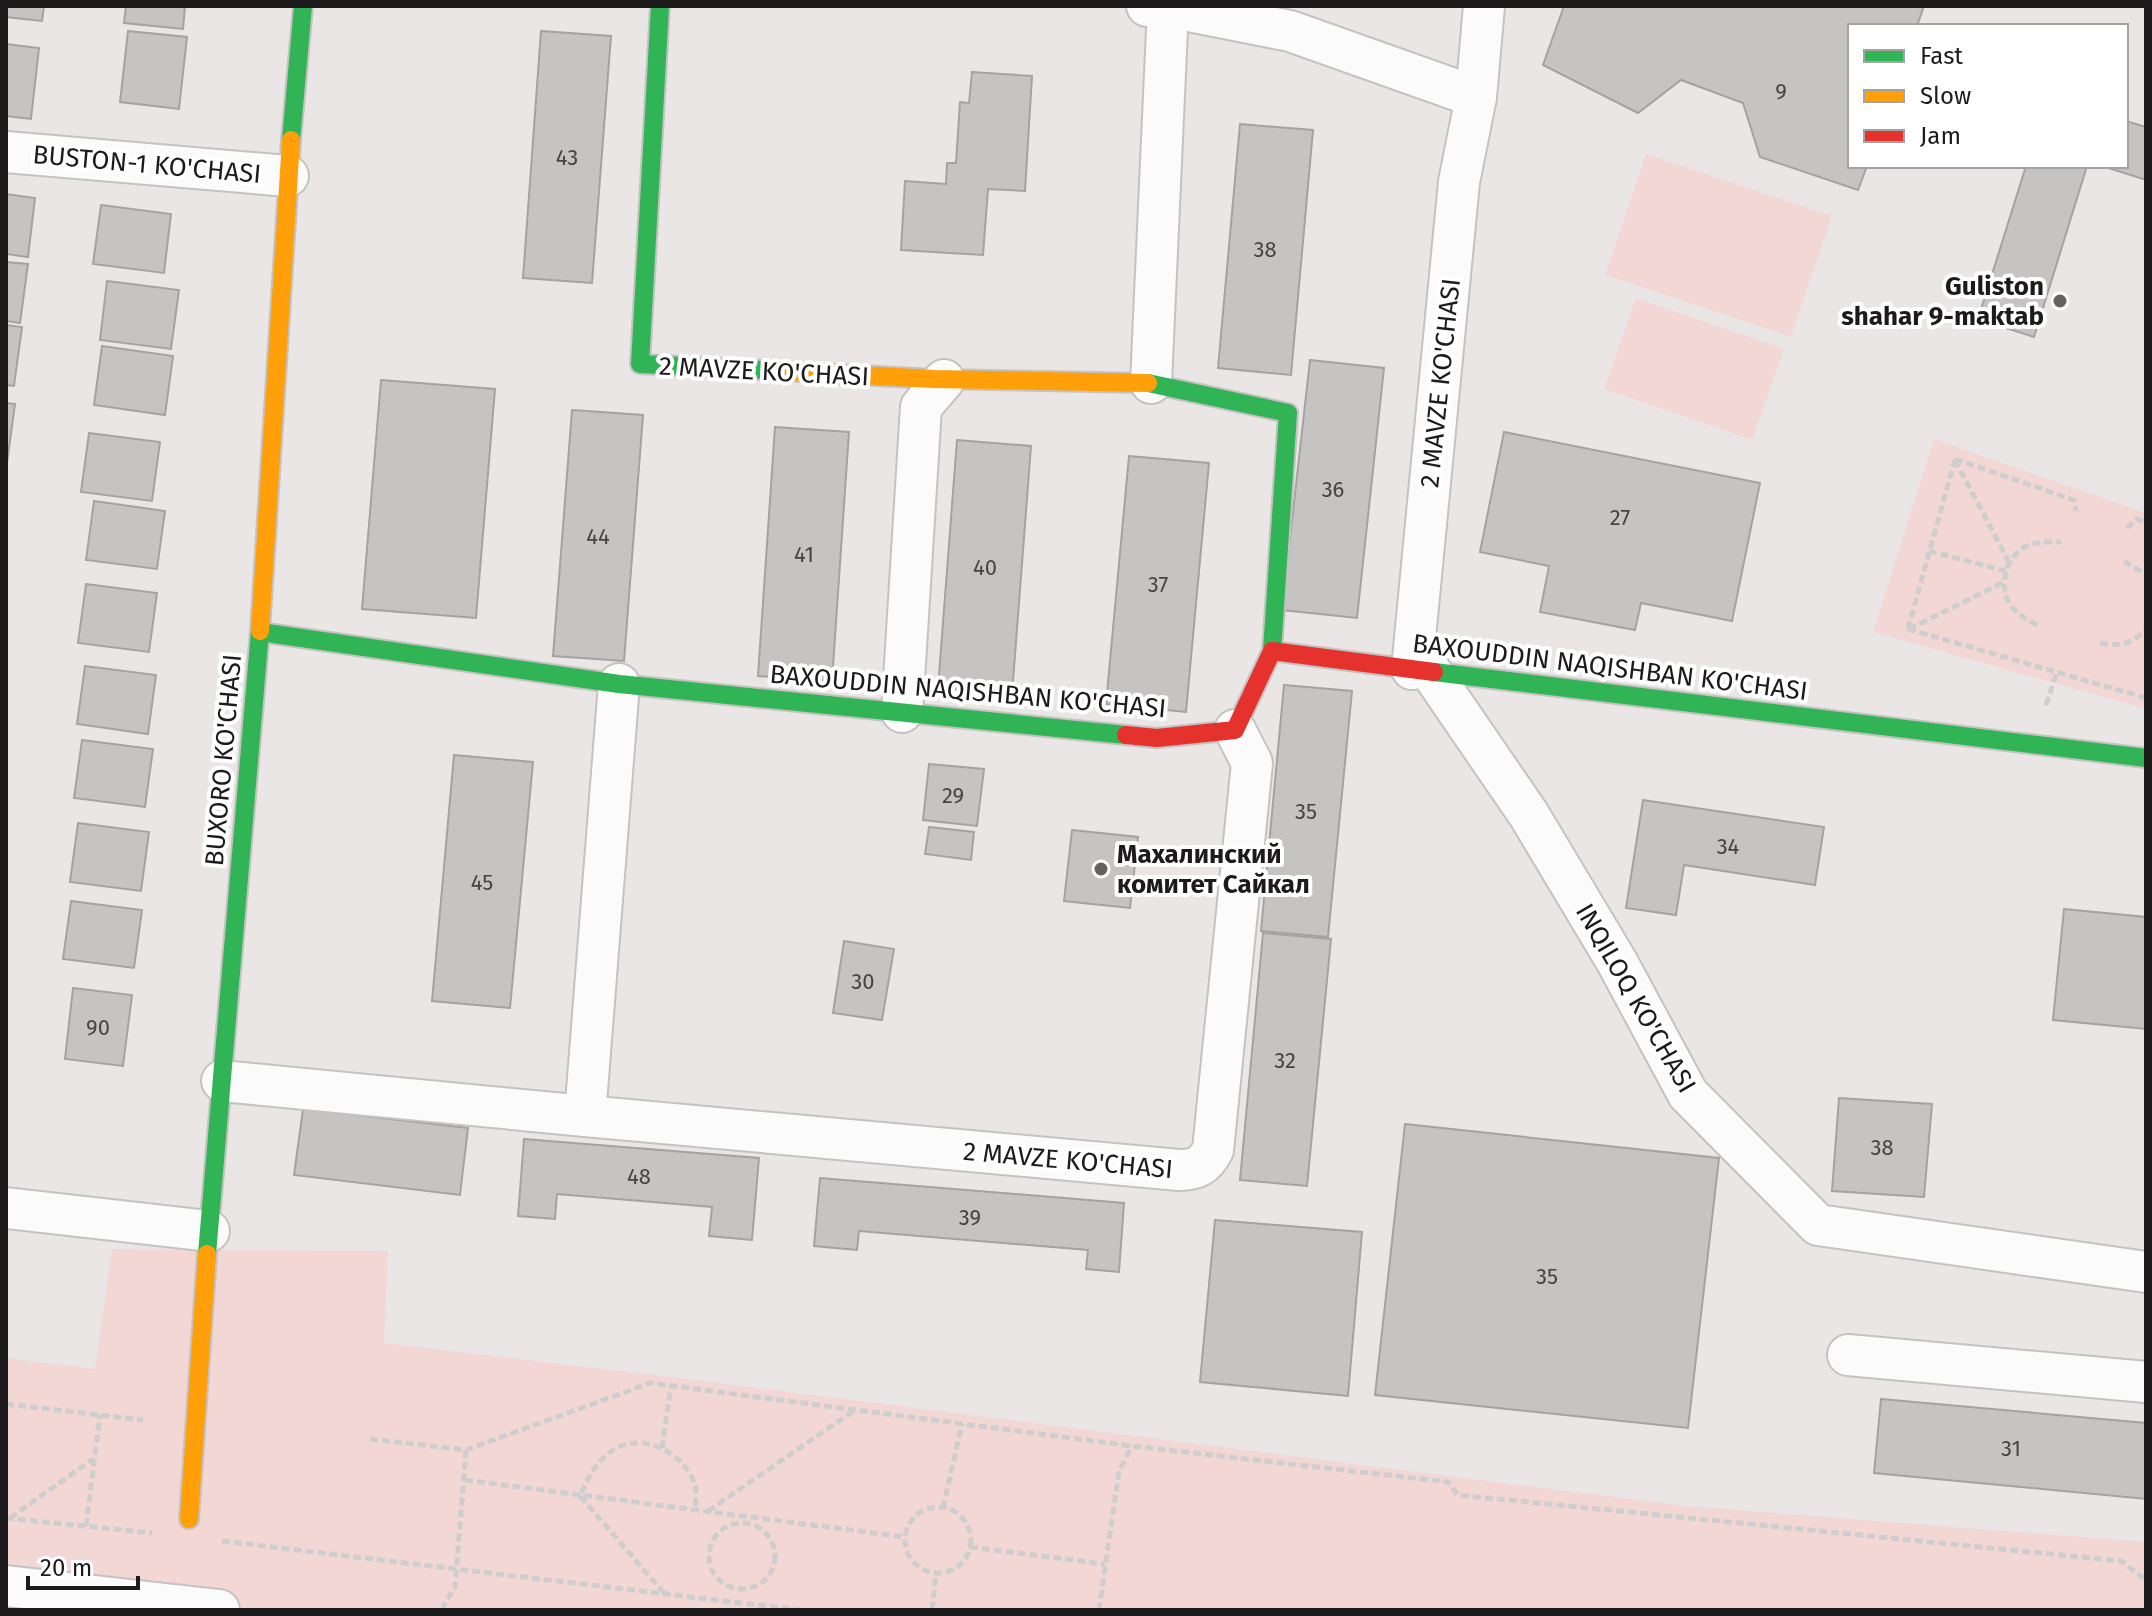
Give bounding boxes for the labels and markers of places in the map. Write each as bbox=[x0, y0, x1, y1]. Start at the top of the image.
place label: Guliston shahar 9-maktab bbox=[1841, 271, 2044, 332]
marker: Guliston shahar 9-maktab bbox=[2051, 292, 2069, 310]
place label: Махалинский комитет Сайкал bbox=[1117, 839, 1310, 900]
marker: Махалинский комитет Сайкал bbox=[1092, 860, 1110, 878]

